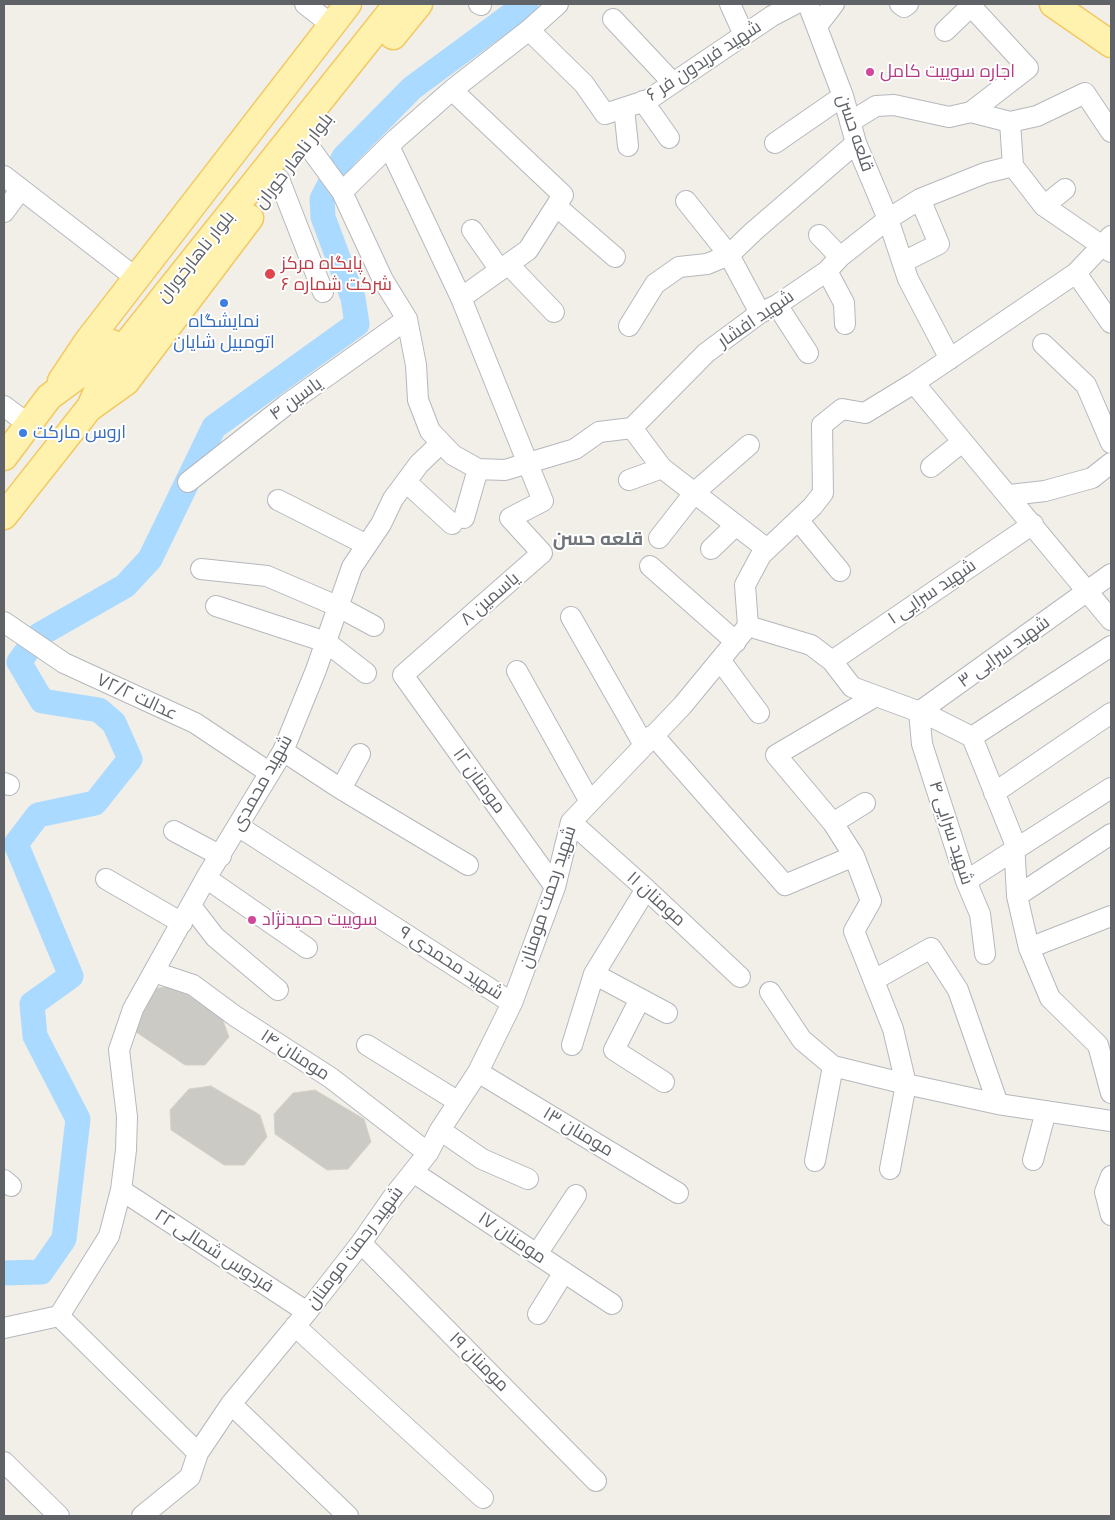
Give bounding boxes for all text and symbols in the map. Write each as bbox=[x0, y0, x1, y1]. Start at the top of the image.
street label: شهید فریدون فر ۶ bbox=[643, 16, 765, 106]
place label: اجاره سوییت کامل bbox=[880, 61, 1015, 83]
marker: اجاره سوییت کامل bbox=[864, 66, 876, 78]
street label: قلعه حسن bbox=[832, 91, 878, 175]
street label: بلوار ناهار خوران bbox=[250, 109, 338, 213]
street label: بلوار ناهارخوران bbox=[153, 207, 239, 307]
place label: پایگاه مرکز شرکت شماره ۶ bbox=[281, 253, 392, 296]
marker: پایگاه مرکز شرکت شماره ۶ bbox=[263, 267, 277, 281]
street label: شهید افشار bbox=[714, 286, 798, 352]
marker: نمایشگاه اتومبیل شایان bbox=[218, 297, 230, 309]
place label: نمایشگاه اتومبیل شایان bbox=[173, 311, 275, 354]
street label: یاسین ۴ bbox=[266, 373, 326, 425]
place label: اروس مارکت bbox=[33, 422, 126, 444]
marker: اروس مارکت bbox=[17, 427, 29, 439]
district label: قلعه حسن bbox=[553, 528, 643, 550]
street label: شهید سرایی ۱ bbox=[884, 555, 980, 629]
street label: یاسمین ۸ bbox=[456, 568, 524, 630]
street label: شهید سرایی ۳ bbox=[954, 611, 1054, 693]
street label: عدالت ۷۲/۲ bbox=[93, 669, 181, 725]
street label: شهید محمدی bbox=[227, 731, 297, 835]
street label: مومنان ۱۲ bbox=[448, 744, 510, 818]
street label: شهید سرایی ۴ bbox=[924, 778, 978, 888]
street label: شهید رحمت مومنان bbox=[515, 823, 581, 971]
street label: مومنان ۱۱ bbox=[622, 867, 690, 931]
place label: سوییت حمیدنژاد bbox=[262, 909, 377, 931]
marker: سوییت حمیدنژاد bbox=[246, 914, 258, 926]
street label: ۹ شهید محمدی bbox=[395, 921, 507, 1005]
street label: مومنان ۱۴ bbox=[256, 1025, 334, 1085]
street label: مومنان ۱۳ bbox=[539, 1103, 617, 1161]
street label: شهید رحمت مومنان bbox=[302, 1182, 408, 1314]
street label: فردوس شمالی ۲۲ bbox=[150, 1204, 278, 1298]
street label: مومنان ۱۷ bbox=[474, 1207, 550, 1269]
street label: مومنان ۱۹ bbox=[445, 1328, 513, 1396]

